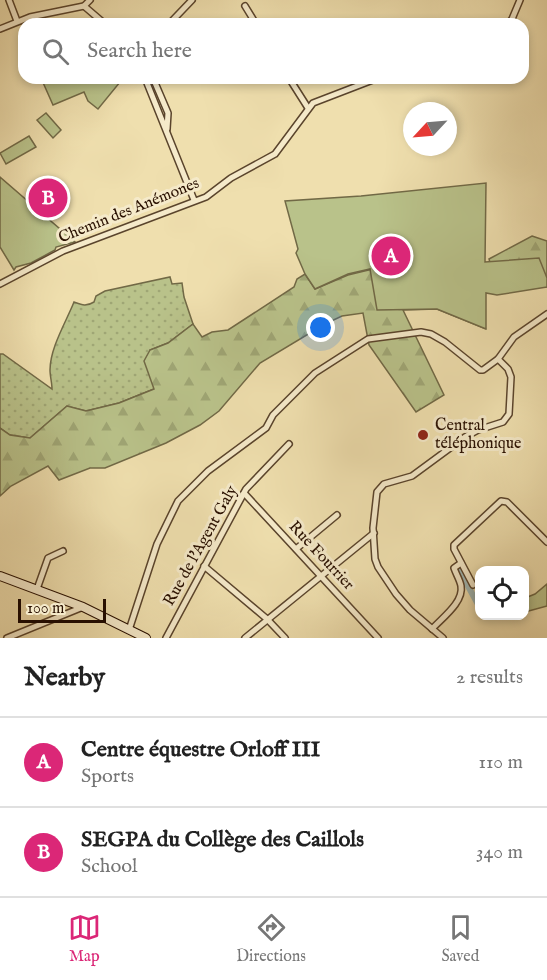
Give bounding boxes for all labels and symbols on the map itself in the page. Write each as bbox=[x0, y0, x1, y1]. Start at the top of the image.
north arrow bbox=[403, 102, 457, 156]
street label: Chemin des Anémones bbox=[56, 174, 203, 248]
pin: B bbox=[28, 176, 68, 220]
pin: A bbox=[372, 234, 410, 278]
your location bbox=[306, 313, 335, 342]
place label: Central téléphonique bbox=[435, 416, 521, 454]
marker: Central téléphonique bbox=[416, 428, 430, 442]
street label: Rue de l'Agent Galy bbox=[160, 482, 242, 610]
street label: Rue Fourrier bbox=[284, 517, 358, 595]
scale bar bbox=[18, 596, 106, 624]

